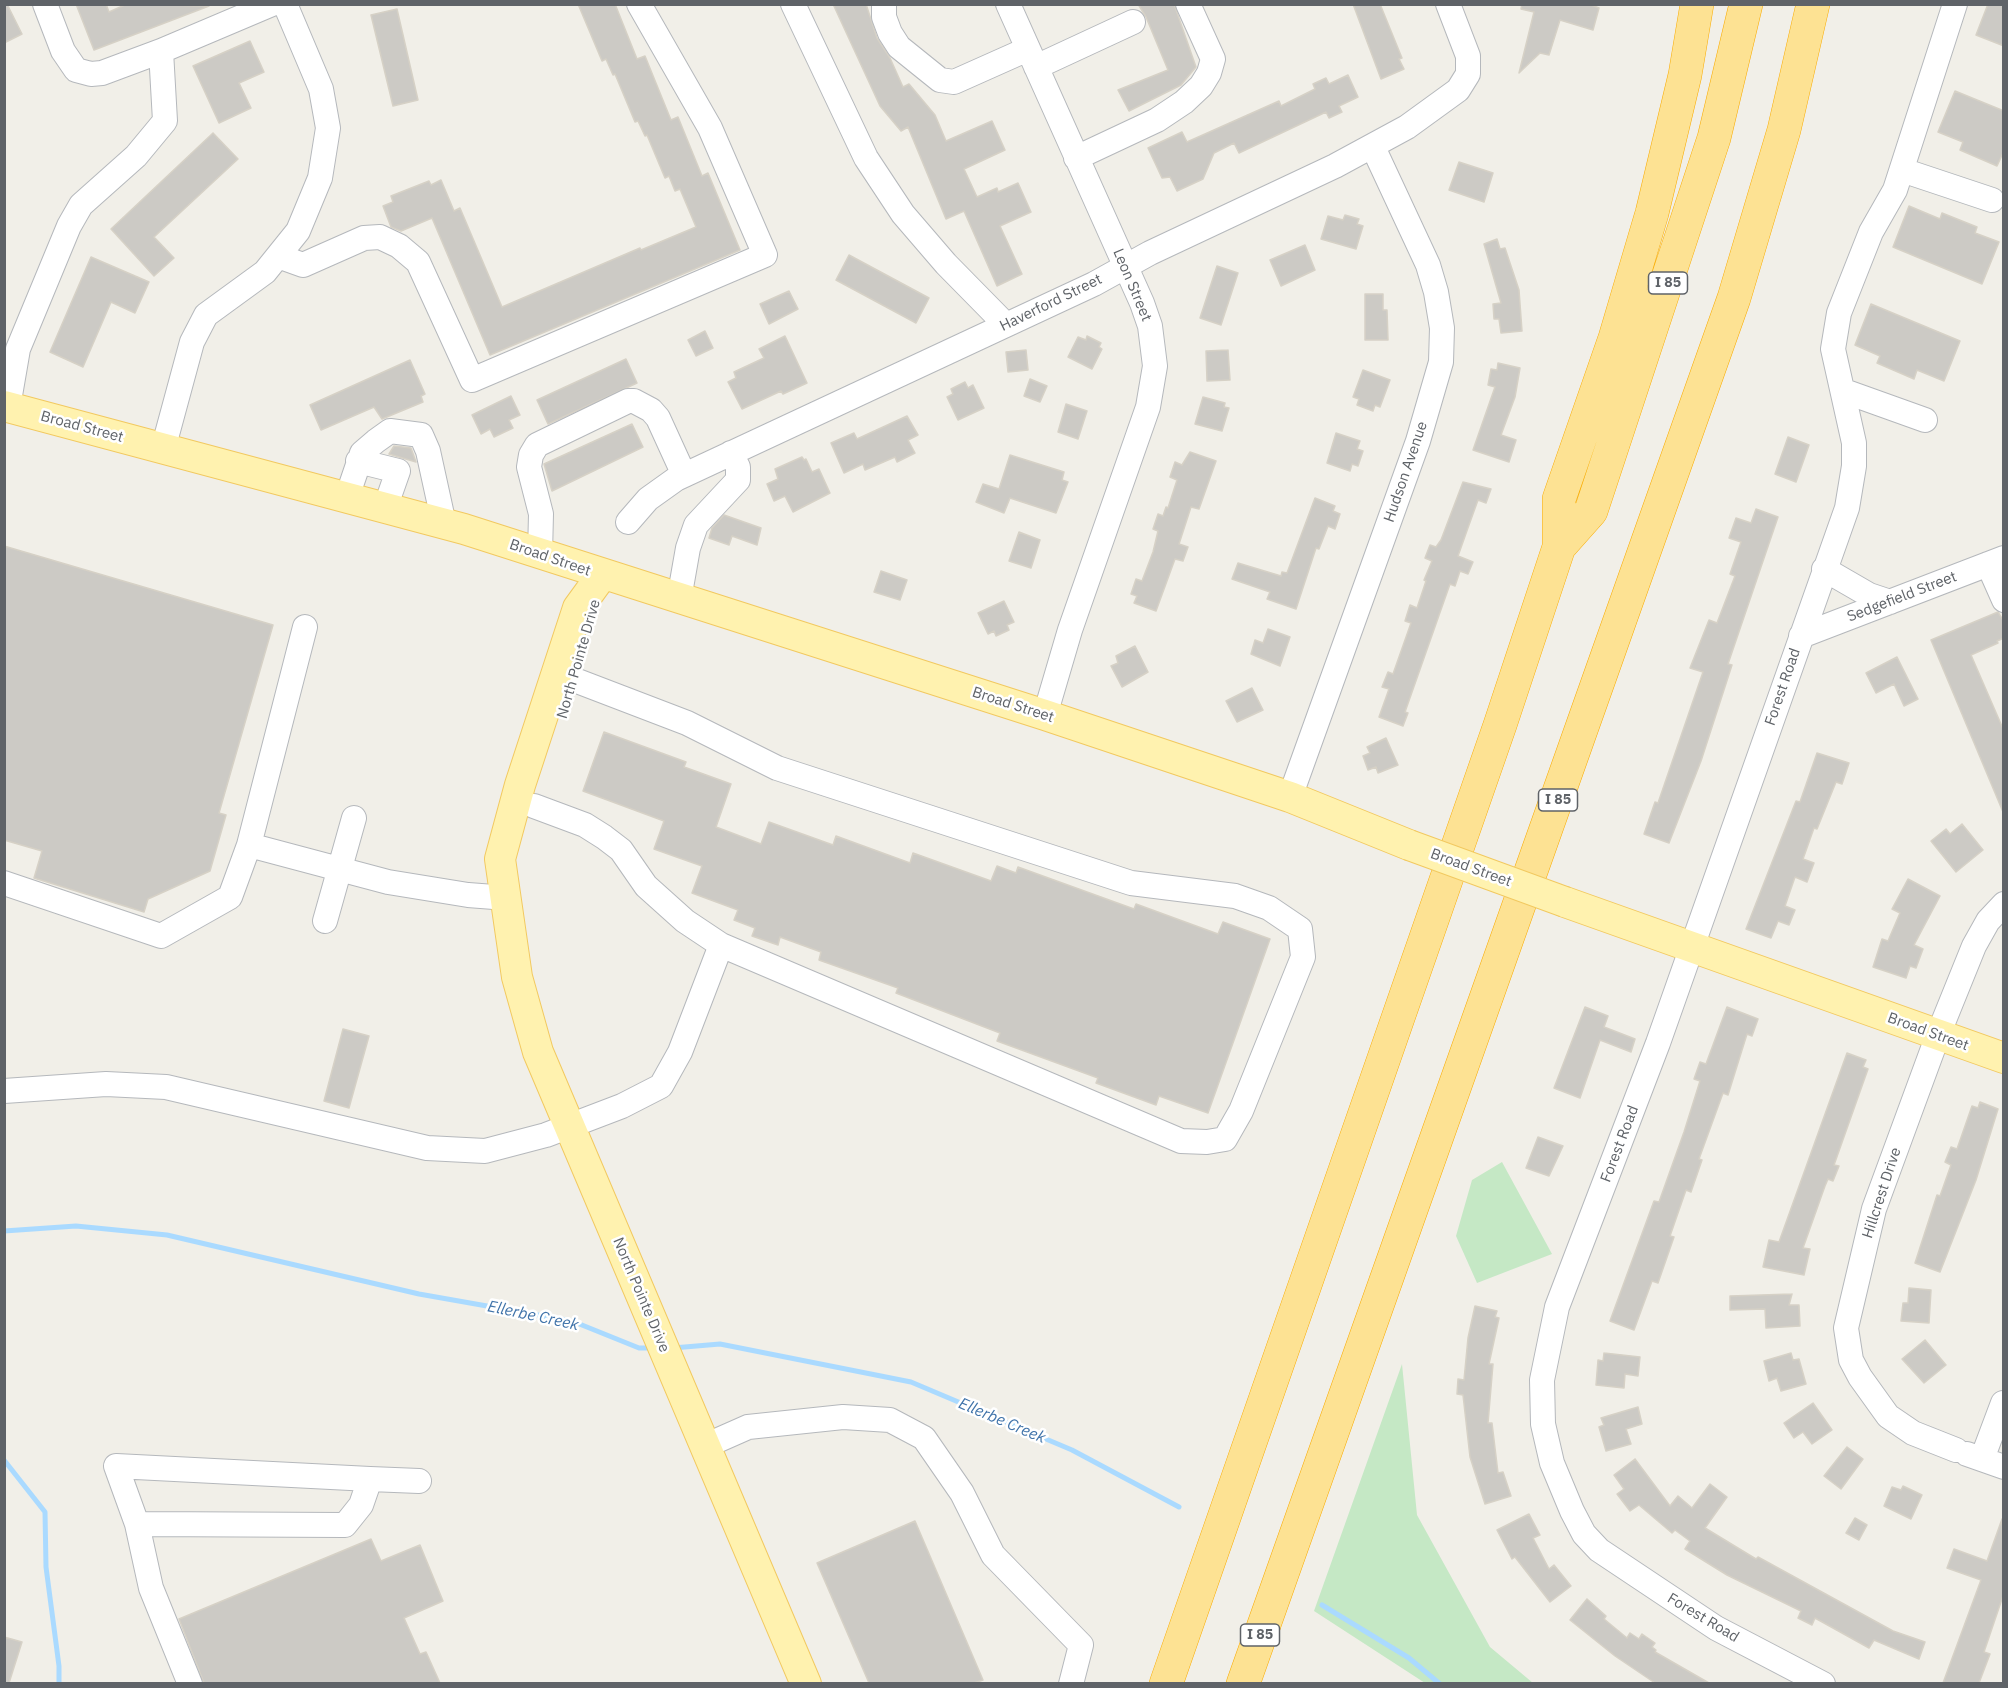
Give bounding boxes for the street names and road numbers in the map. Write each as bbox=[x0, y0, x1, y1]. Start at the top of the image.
street label: Leon Street bbox=[1109, 246, 1155, 324]
street label: Haverford Street bbox=[997, 270, 1105, 336]
road number: I 85 bbox=[1648, 272, 1688, 294]
street label: Broad Street bbox=[39, 407, 125, 447]
street label: Hudson Avenue bbox=[1380, 419, 1432, 525]
street label: Broad Street bbox=[507, 536, 593, 580]
street label: Sedgefield Street bbox=[1845, 568, 1959, 626]
street label: North Pointe Drive bbox=[553, 597, 605, 721]
street label: Forest Road bbox=[1761, 646, 1805, 728]
street label: Broad Street bbox=[970, 683, 1056, 727]
road number: I 85 bbox=[1538, 789, 1578, 811]
street label: Broad Street bbox=[1428, 845, 1514, 891]
street label: Broad Street bbox=[1885, 1009, 1971, 1055]
street label: Forest Road bbox=[1597, 1103, 1643, 1185]
street label: Hillcrest Drive bbox=[1859, 1145, 1905, 1241]
street label: North Pointe Drive bbox=[609, 1235, 673, 1355]
street label: Forest Road bbox=[1664, 1590, 1742, 1646]
road number: I 85 bbox=[1240, 1624, 1280, 1646]

